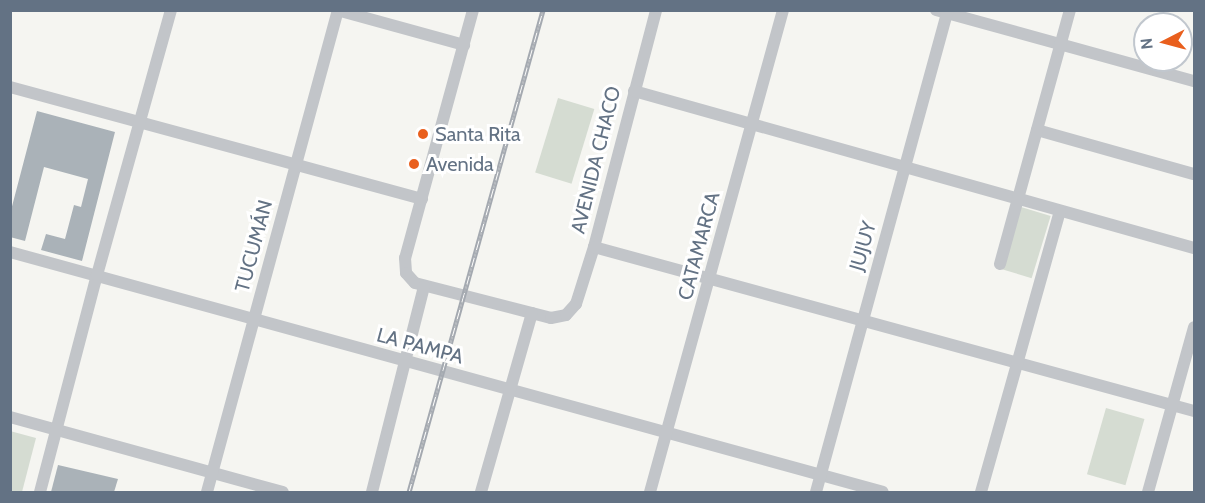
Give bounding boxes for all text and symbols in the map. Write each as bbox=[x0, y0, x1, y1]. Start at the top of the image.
north arrow bbox=[1133, 12, 1193, 72]
text: N bbox=[1137, 37, 1157, 50]
street label: AVENIDA CHACO bbox=[566, 84, 626, 236]
place label: Santa Rita bbox=[435, 122, 521, 146]
marker: Santa Rita bbox=[416, 127, 430, 141]
place label: Avenida bbox=[426, 152, 494, 176]
marker: Avenida bbox=[407, 157, 421, 171]
street label: CATAMARCA bbox=[673, 189, 725, 303]
street label: TUCUMÁN bbox=[230, 197, 278, 295]
street label: JUJUY bbox=[845, 218, 881, 274]
street label: LA PAMPA bbox=[374, 323, 466, 369]

